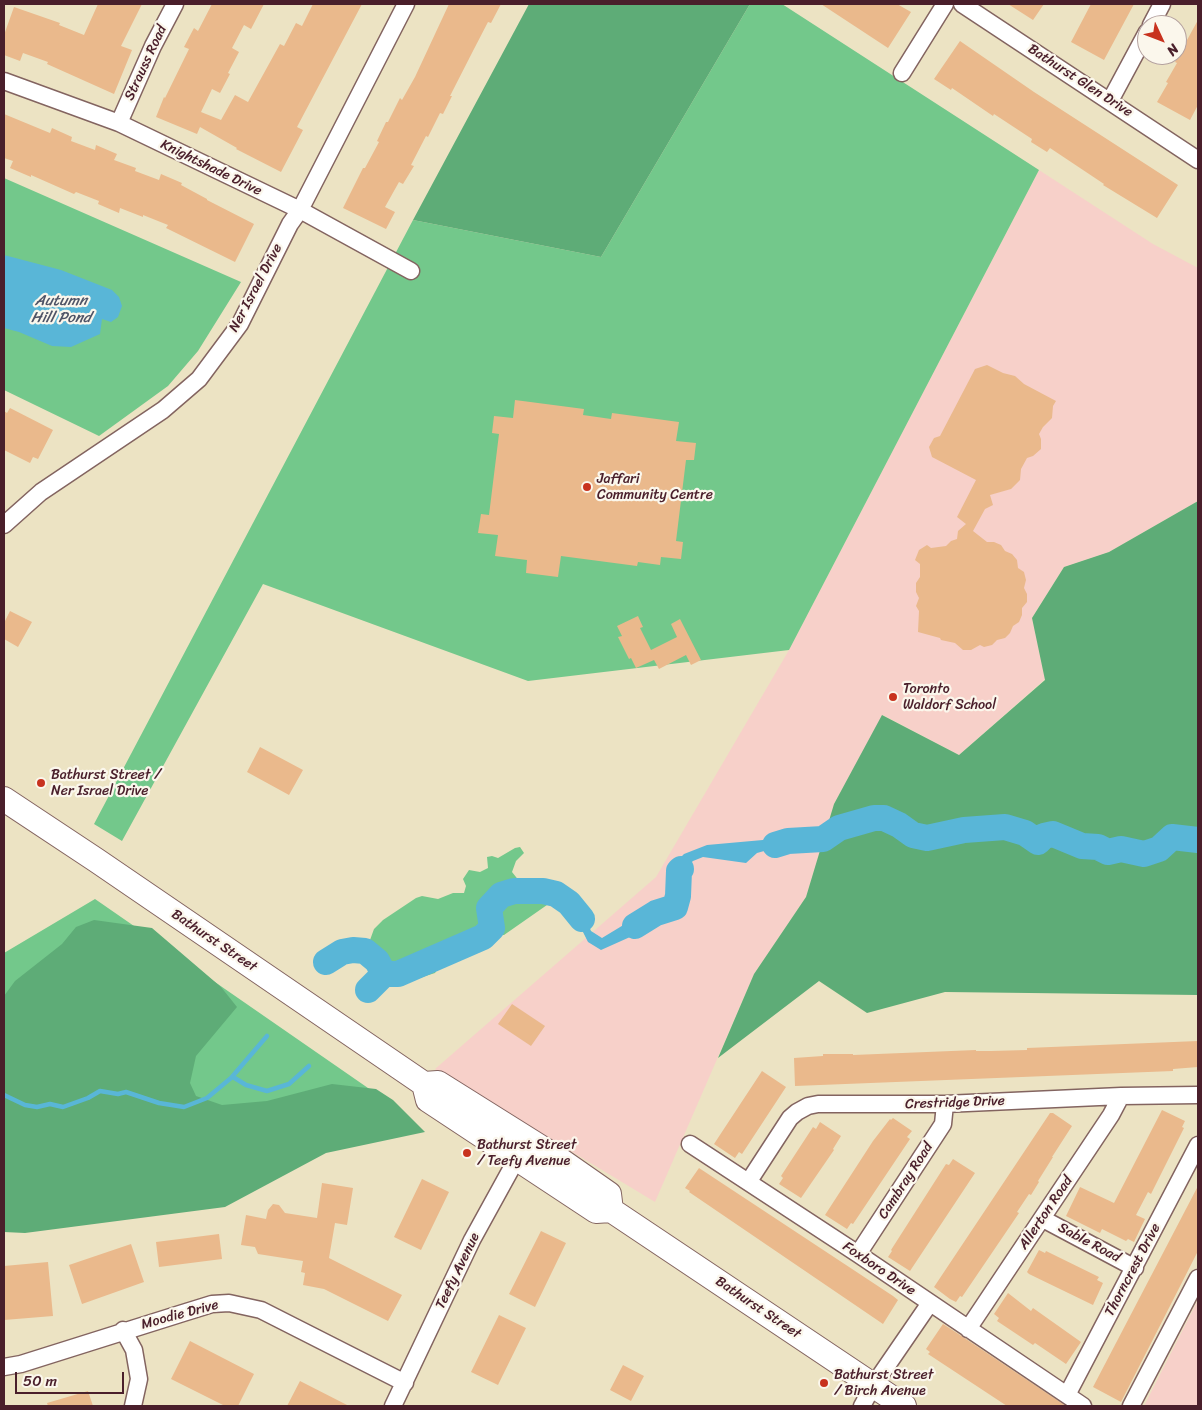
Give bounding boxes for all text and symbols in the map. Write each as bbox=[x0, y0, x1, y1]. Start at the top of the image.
north arrow bbox=[1137, 15, 1187, 65]
street label: Strauss Road bbox=[121, 23, 171, 103]
text: N bbox=[1160, 38, 1185, 62]
street label: Bathurst Glen Drive bbox=[1024, 41, 1136, 121]
street label: Knightshade Drive bbox=[158, 136, 264, 200]
street label: Ner Israel Drive bbox=[226, 241, 286, 335]
water label: Autumn Hill Pond bbox=[31, 292, 91, 327]
place label: Jaffari Community Centre bbox=[597, 471, 713, 504]
marker: Jaffari Community Centre bbox=[581, 481, 593, 493]
place label: Toronto Waldorf School bbox=[903, 681, 996, 714]
marker: Toronto Waldorf School bbox=[887, 691, 899, 703]
place label: Bathurst Street / Ner Israel Drive bbox=[51, 767, 161, 800]
marker: Bathurst Street / Ner Israel Drive bbox=[35, 777, 47, 789]
street label: Bathurst Street bbox=[168, 906, 260, 976]
street label: Crestridge Drive bbox=[905, 1093, 1005, 1113]
place label: Bathurst Street / Teefy Avenue bbox=[477, 1137, 576, 1170]
street label: Cambray Road bbox=[875, 1140, 937, 1222]
marker: Bathurst Street / Teefy Avenue bbox=[461, 1147, 473, 1159]
street label: Allerton Road bbox=[1015, 1173, 1077, 1253]
street label: Sable Road bbox=[1055, 1220, 1123, 1266]
street label: Thorncrest Drive bbox=[1101, 1221, 1165, 1319]
street label: Teefy Avenue bbox=[432, 1230, 484, 1312]
street label: Foxboro Drive bbox=[839, 1238, 919, 1300]
street label: Bathurst Street bbox=[712, 1273, 804, 1343]
street label: Moodie Drive bbox=[139, 1297, 221, 1333]
scale bar bbox=[18, 1362, 126, 1394]
place label: Bathurst Street / Birch Avenue bbox=[834, 1367, 933, 1400]
text: 50 m bbox=[23, 1368, 57, 1394]
marker: Bathurst Street / Birch Avenue bbox=[818, 1377, 830, 1389]

